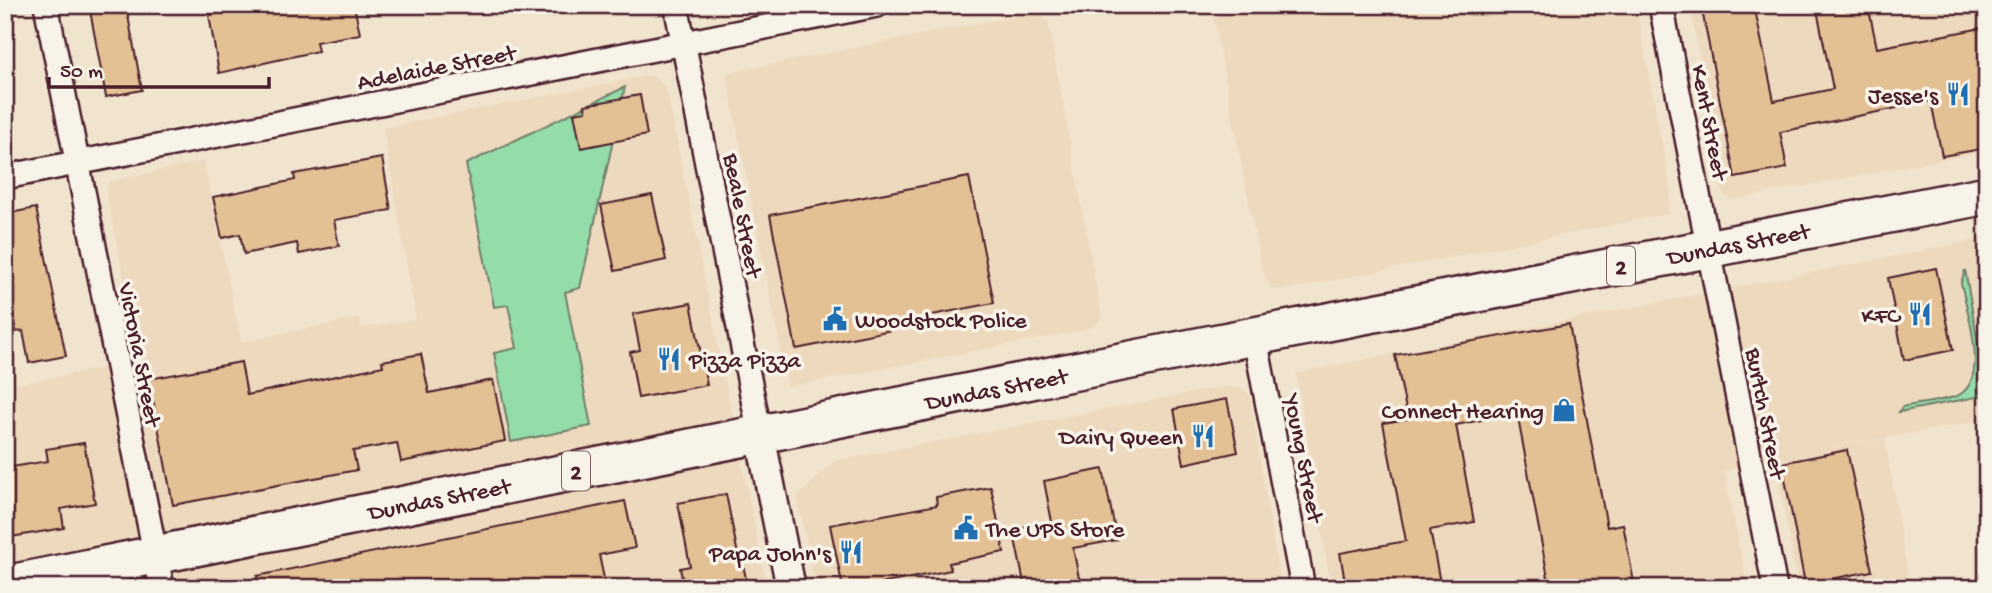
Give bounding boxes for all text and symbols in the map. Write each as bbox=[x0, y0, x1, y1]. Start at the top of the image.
street label: Adelaide Street bbox=[355, 39, 520, 99]
scale bar bbox=[49, 46, 270, 90]
text: 50 m bbox=[60, 61, 103, 86]
street label: Kent Street bbox=[1682, 63, 1733, 185]
restaurant icon: Jesse's bbox=[1944, 80, 1972, 108]
place label: Jesse's bbox=[1868, 83, 1939, 112]
street label: Beale Street bbox=[714, 150, 767, 282]
street label: Dundas Street bbox=[1663, 218, 1814, 275]
road number: 2 bbox=[1607, 246, 1635, 286]
street label: Victoria Street bbox=[109, 279, 166, 431]
restaurant icon: KFC bbox=[1906, 300, 1934, 328]
place label: KFC bbox=[1861, 303, 1902, 332]
public building icon: Woodstock Police bbox=[821, 305, 849, 333]
place label: Woodstock Police bbox=[855, 308, 1027, 337]
restaurant icon: Pizza Pizza bbox=[655, 345, 683, 373]
street label: Burtch Street bbox=[1736, 345, 1791, 484]
place label: Pizza Pizza bbox=[688, 348, 801, 377]
street label: Dundas Street bbox=[921, 363, 1072, 420]
street label: Young Street bbox=[1275, 390, 1329, 527]
shop icon: Connect Hearing bbox=[1550, 396, 1578, 424]
place label: Connect Hearing bbox=[1382, 399, 1544, 428]
restaurant icon: Dairy Queen bbox=[1189, 422, 1217, 450]
place label: Dairy Queen bbox=[1057, 425, 1184, 454]
road number: 2 bbox=[562, 452, 590, 491]
street label: Dundas Street bbox=[364, 473, 515, 530]
public building icon: The UPS Store bbox=[952, 514, 980, 542]
place label: The UPS Store bbox=[984, 517, 1125, 546]
restaurant icon: Papa John's bbox=[837, 538, 865, 566]
place label: Papa John's bbox=[708, 541, 832, 570]

